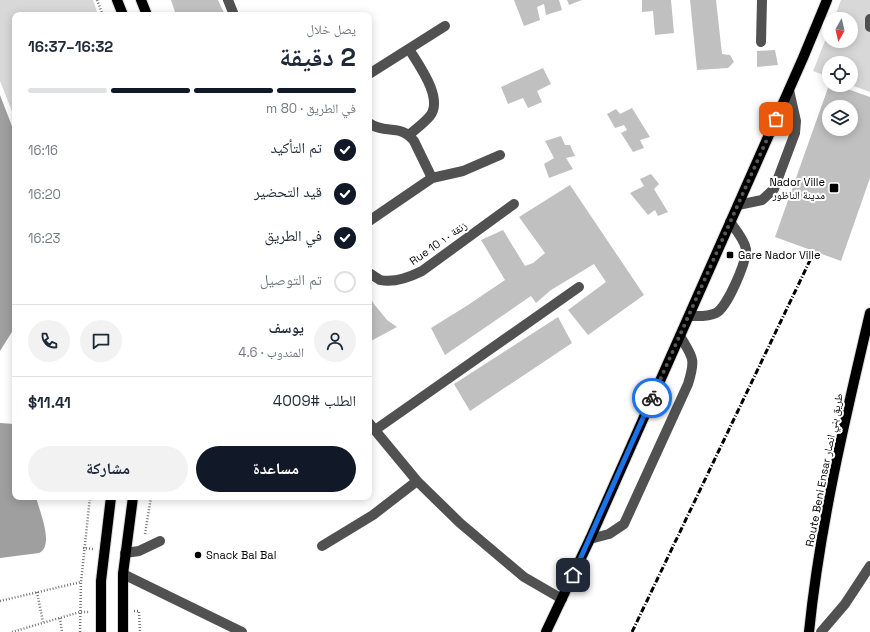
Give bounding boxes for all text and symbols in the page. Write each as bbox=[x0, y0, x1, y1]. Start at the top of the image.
north arrow bbox=[822, 12, 858, 48]
map controls bbox=[822, 12, 858, 136]
text: يصل خلال bbox=[306, 21, 356, 38]
text: 16:32–16:37 bbox=[28, 37, 113, 56]
text: 2 دقيقة bbox=[279, 40, 356, 74]
button: locate bbox=[822, 56, 858, 92]
text: في الطريق · 80 m bbox=[266, 100, 356, 117]
button: layers bbox=[822, 100, 858, 136]
pin bbox=[759, 102, 793, 136]
icon: bag bbox=[765, 108, 787, 130]
text: تم التأكيد bbox=[270, 138, 322, 157]
icon: check bbox=[334, 139, 356, 161]
text: 16:16 bbox=[28, 142, 58, 159]
place label: Nador Ville مدينة الناظور bbox=[769, 175, 825, 202]
text: قيد التحضير bbox=[254, 182, 322, 201]
marker: Nador Ville مدينة الناظور bbox=[828, 182, 840, 194]
icon: check bbox=[334, 183, 356, 205]
text: 16:20 bbox=[28, 186, 61, 203]
street label: Rue 10 زنقة ١٠ bbox=[407, 218, 469, 268]
text: في الطريق bbox=[265, 226, 322, 245]
icon: check bbox=[334, 227, 356, 249]
text: 16:23 bbox=[28, 230, 60, 247]
place label: Gare Nador Ville bbox=[738, 248, 820, 262]
marker: Gare Nador Ville bbox=[725, 250, 735, 260]
text: تم التوصيل bbox=[260, 270, 322, 289]
text: يوسف bbox=[269, 318, 304, 337]
button: phone bbox=[28, 320, 70, 362]
button: chat bbox=[80, 320, 122, 362]
button: person bbox=[314, 320, 356, 362]
text: المندوب · 4.6 bbox=[238, 344, 304, 361]
courier bbox=[632, 378, 672, 418]
icon: bike bbox=[641, 387, 663, 409]
text: الطلب #4009 bbox=[273, 391, 356, 410]
street label: Route Beni Ensar طريق بني انصار bbox=[802, 392, 848, 548]
text: $11.41 bbox=[28, 393, 71, 412]
button: مشاركة bbox=[28, 446, 188, 492]
button: مساعدة bbox=[196, 446, 356, 492]
place label: Snack Bal Bal bbox=[206, 548, 276, 562]
marker: Snack Bal Bal bbox=[193, 550, 203, 560]
pin bbox=[556, 558, 590, 592]
icon: home bbox=[562, 564, 584, 586]

